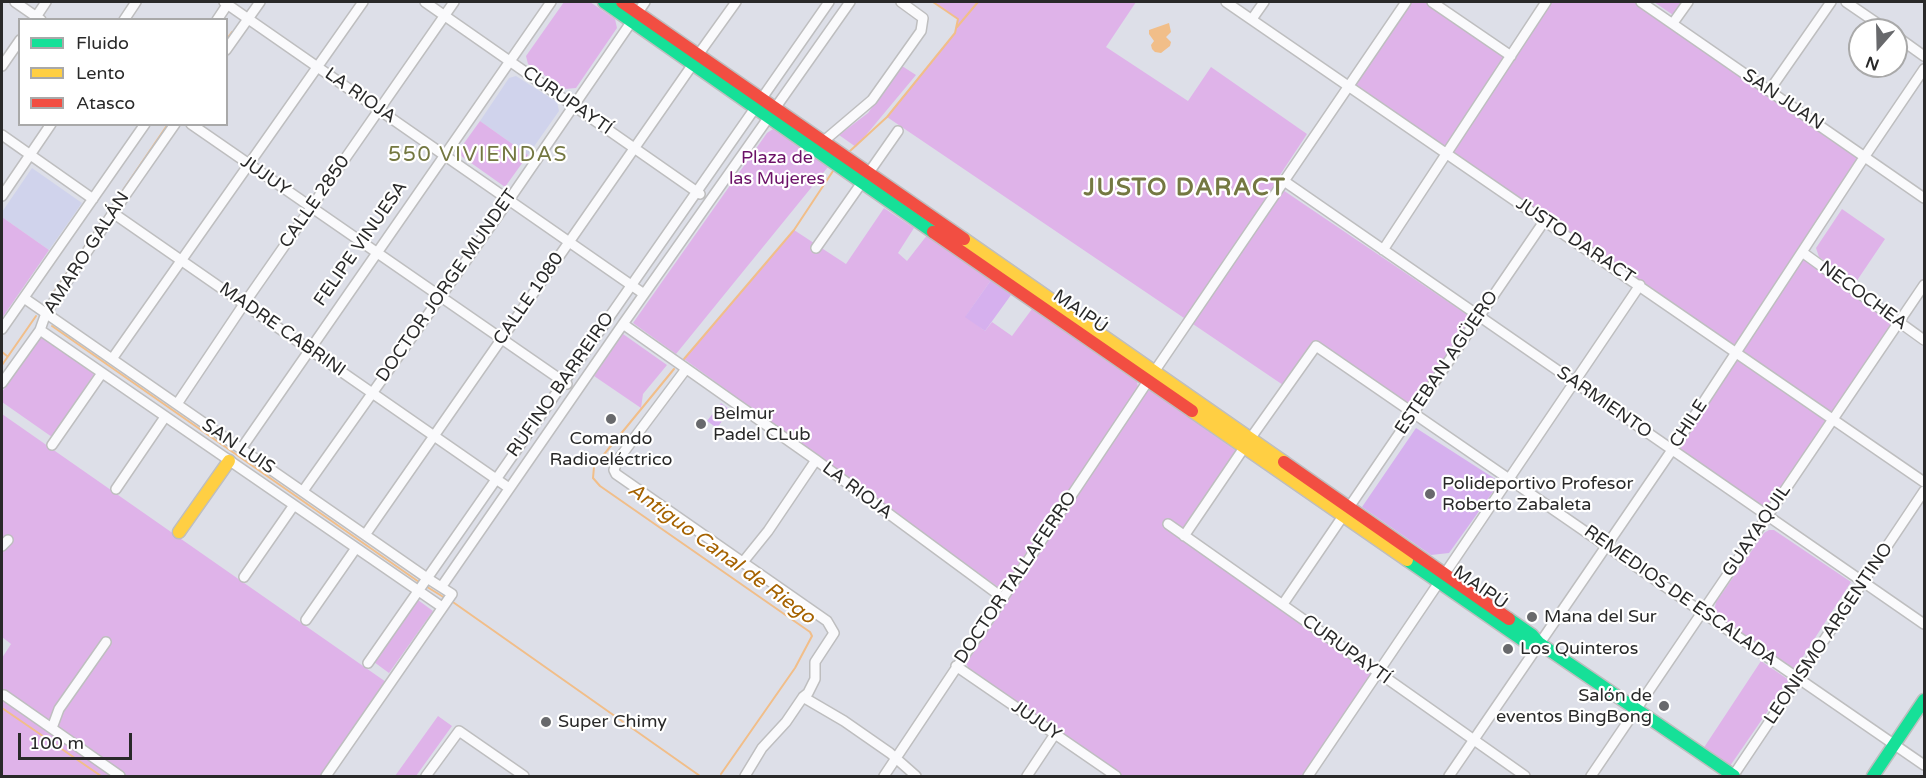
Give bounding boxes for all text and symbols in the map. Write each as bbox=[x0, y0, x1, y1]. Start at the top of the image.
legend bbox=[18, 18, 228, 126]
north arrow bbox=[1848, 18, 1908, 78]
text: Fluido bbox=[76, 32, 129, 54]
text: N bbox=[1863, 51, 1882, 75]
text: Lento bbox=[76, 62, 125, 84]
street label: CURUPAYTÍ bbox=[518, 62, 616, 140]
street label: LA RIOJA bbox=[320, 64, 400, 128]
street label: SAN JUAN bbox=[1738, 65, 1828, 135]
text: Atasco bbox=[76, 92, 135, 114]
district label: 550 VIVIENDAS bbox=[388, 142, 568, 168]
park label: Plaza de las Mujeres bbox=[729, 147, 825, 190]
street label: JUJUY bbox=[236, 151, 294, 201]
street label: CALLE 2850 bbox=[275, 152, 355, 252]
district label: JUSTO DARACT bbox=[1084, 175, 1286, 203]
street label: FELIPE VINUESA bbox=[310, 177, 412, 311]
street label: DOCTOR JORGE MUNDET bbox=[372, 185, 522, 387]
street label: AMARO GALÁN bbox=[39, 188, 135, 318]
street label: JUSTO DARACT bbox=[1512, 193, 1638, 289]
street label: CALLE 1080 bbox=[489, 249, 569, 349]
street label: NECOCHEA bbox=[1815, 257, 1911, 335]
street label: MADRE CABRINI bbox=[215, 278, 349, 382]
street label: MAIPÚ bbox=[1049, 285, 1111, 339]
street label: ESTEBAN AGÜERO bbox=[1391, 287, 1503, 439]
street label: RUFINO BARREIRO bbox=[503, 308, 619, 462]
street label: SARMIENTO bbox=[1552, 362, 1656, 444]
street label: CHILE bbox=[1665, 396, 1713, 452]
place label: Belmur Padel CLub bbox=[713, 403, 811, 446]
marker: Comando Radioeléctrico bbox=[604, 412, 618, 426]
street label: SAN LUIS bbox=[197, 415, 279, 479]
marker: Belmur Padel CLub bbox=[694, 417, 708, 431]
place label: Comando Radioeléctrico bbox=[550, 428, 672, 470]
street label: LA RIOJA bbox=[818, 458, 896, 524]
place label: Polideportivo Profesor Roberto Zabaleta bbox=[1442, 473, 1633, 516]
water label: Antiguo Canal de Riego bbox=[623, 478, 819, 630]
street label: GUAYAQUIL bbox=[1718, 481, 1796, 581]
marker: Polideportivo Profesor Roberto Zabaleta bbox=[1423, 487, 1437, 501]
street label: DOCTOR TALLAFERRO bbox=[950, 488, 1082, 668]
street label: REMEDIOS DE ESCALADA bbox=[1579, 521, 1781, 671]
street label: LEONISMO ARGENTINO bbox=[1760, 539, 1898, 729]
street label: MAIPÚ bbox=[1449, 561, 1511, 615]
place label: Mana del Sur bbox=[1544, 606, 1657, 628]
marker: Mana del Sur bbox=[1525, 610, 1539, 624]
street label: CURUPAYTÍ bbox=[1297, 611, 1395, 689]
place label: Los Quinteros bbox=[1520, 638, 1638, 660]
marker: Los Quinteros bbox=[1501, 642, 1515, 656]
place label: Salón de eventos BingBong bbox=[1496, 685, 1652, 728]
street label: JUJUY bbox=[1007, 696, 1065, 746]
marker: Salón de eventos BingBong bbox=[1657, 699, 1671, 713]
place label: Super Chimy bbox=[558, 711, 667, 733]
marker: Super Chimy bbox=[539, 715, 553, 729]
scale bar bbox=[21, 721, 135, 759]
text: 100 m bbox=[29, 732, 84, 754]

